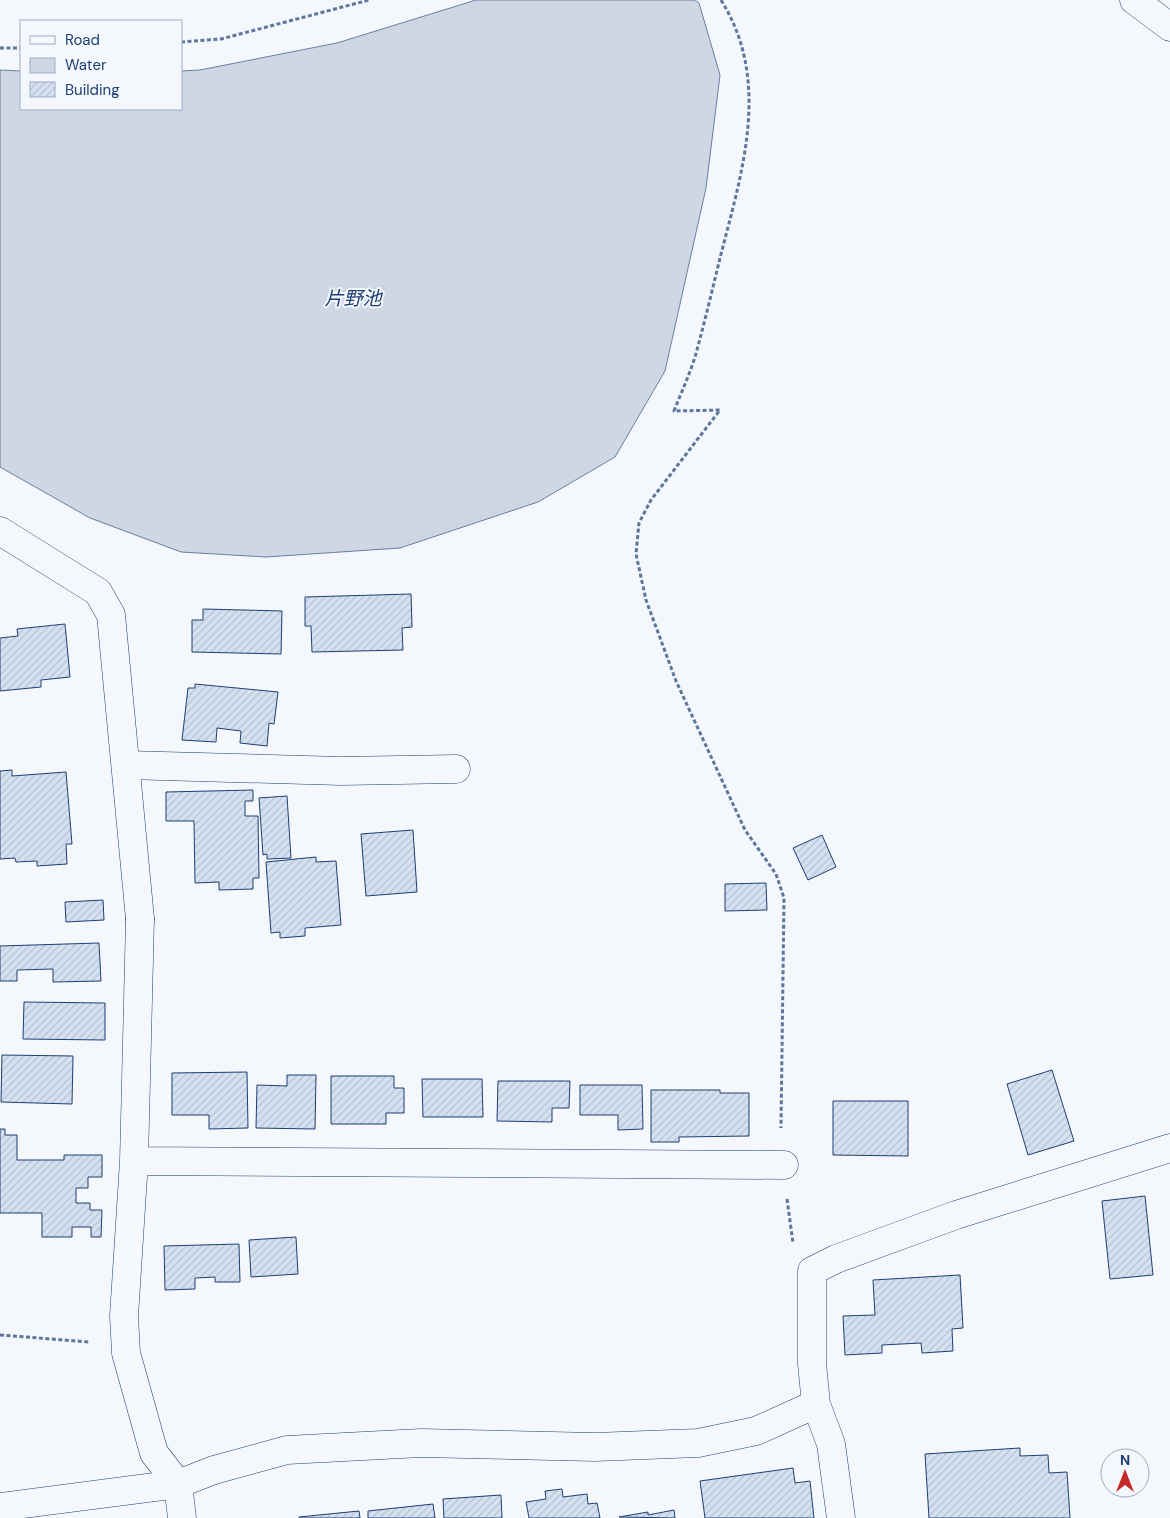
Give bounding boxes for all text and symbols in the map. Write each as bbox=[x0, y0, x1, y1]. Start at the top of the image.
legend bbox=[20, 20, 182, 110]
text: Road bbox=[65, 30, 100, 50]
text: Water bbox=[65, 55, 107, 75]
text: Building bbox=[65, 80, 120, 100]
water label: 片野池 bbox=[324, 286, 383, 311]
north arrow bbox=[1100, 1448, 1150, 1498]
text: N bbox=[1120, 1451, 1130, 1469]

